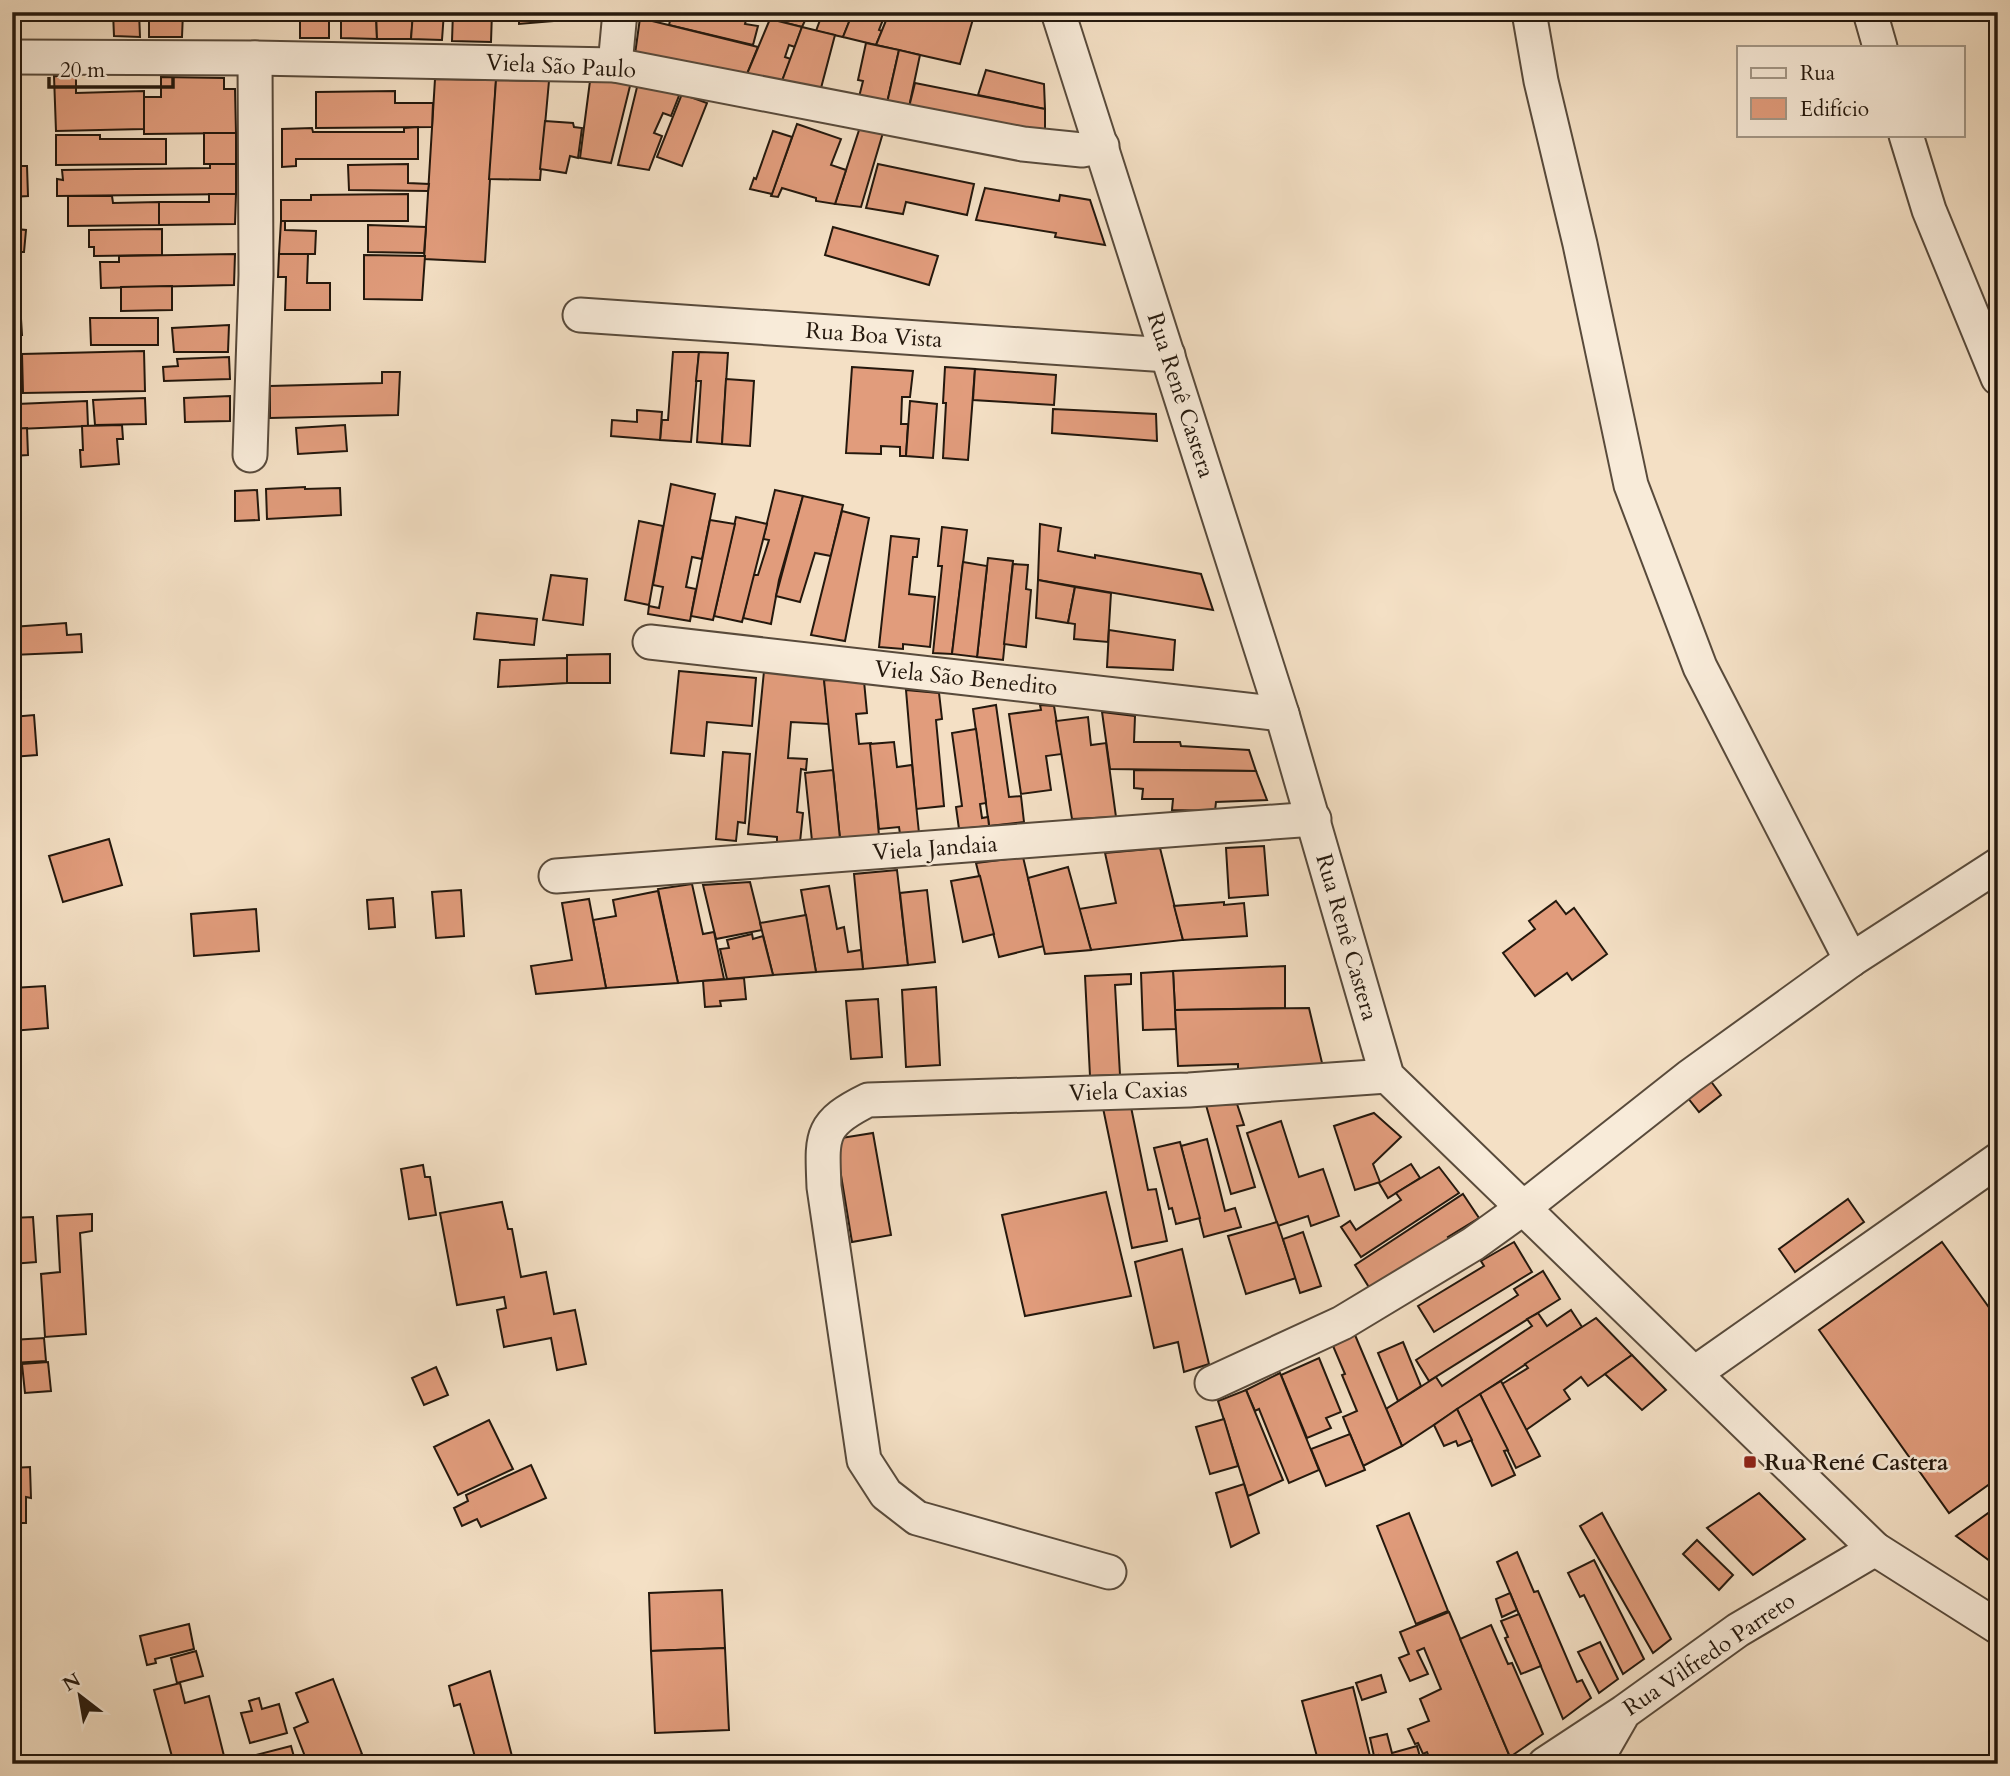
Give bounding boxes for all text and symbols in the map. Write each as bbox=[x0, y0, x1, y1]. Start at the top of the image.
scale bar bbox=[49, 46, 173, 90]
legend bbox=[1737, 46, 1965, 136]
street label: Viela São Paulo bbox=[485, 47, 637, 85]
text: 20 m bbox=[60, 56, 105, 85]
text: Rua bbox=[1800, 59, 1835, 88]
text: Edifício bbox=[1800, 95, 1869, 124]
street label: Rua Renê Castera bbox=[1140, 308, 1222, 482]
street label: Rua Boa Vista bbox=[805, 315, 944, 355]
street label: Viela São Benedito bbox=[873, 653, 1059, 703]
street label: Viela Jandaia bbox=[871, 828, 999, 868]
street label: Rua Renê Castera bbox=[1308, 850, 1386, 1024]
street label: Viela Caxias bbox=[1068, 1073, 1188, 1109]
place label: Rua René Castera bbox=[1764, 1447, 1949, 1478]
marker: Rua René Castera bbox=[1742, 1454, 1758, 1470]
street label: Rua Vilfredo Parreto bbox=[1617, 1585, 1801, 1723]
north arrow bbox=[46, 1660, 116, 1730]
text: N bbox=[58, 1667, 86, 1698]

